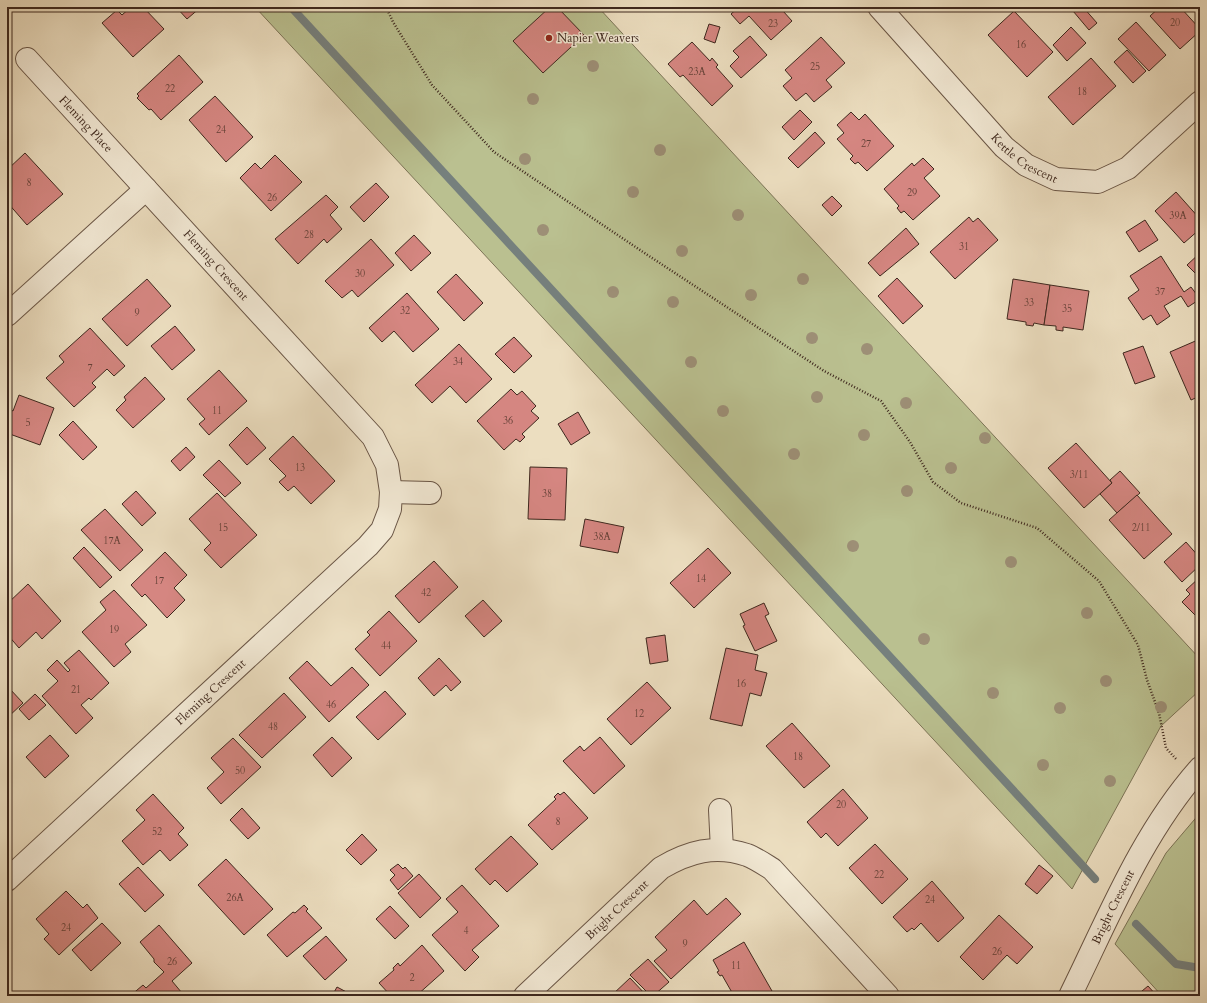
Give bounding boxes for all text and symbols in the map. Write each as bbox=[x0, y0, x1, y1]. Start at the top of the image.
house number: 20 bbox=[1170, 16, 1180, 30]
house number: 23 bbox=[768, 17, 778, 31]
place label: Napier Weavers bbox=[557, 30, 639, 46]
marker: Napier Weavers bbox=[544, 33, 554, 43]
house number: 16 bbox=[1016, 38, 1026, 52]
house number: 25 bbox=[810, 60, 820, 74]
house number: 23A bbox=[688, 65, 707, 79]
house number: 22 bbox=[165, 82, 175, 96]
house number: 18 bbox=[1077, 85, 1087, 99]
street label: Fleming Place bbox=[56, 92, 116, 156]
house number: 24 bbox=[216, 123, 226, 137]
street label: Kettle Crescent bbox=[987, 130, 1060, 187]
house number: 27 bbox=[861, 137, 871, 151]
house number: 8 bbox=[26, 176, 32, 190]
house number: 29 bbox=[907, 186, 917, 200]
house number: 26 bbox=[267, 191, 277, 205]
house number: 39A bbox=[1169, 209, 1188, 223]
street label: Fleming Crescent bbox=[180, 226, 252, 304]
house number: 28 bbox=[304, 228, 314, 242]
house number: 31 bbox=[959, 240, 969, 254]
house number: 30 bbox=[355, 267, 365, 281]
house number: 37 bbox=[1155, 285, 1165, 299]
house number: 33 bbox=[1024, 296, 1034, 310]
house number: 35 bbox=[1062, 302, 1072, 316]
house number: 32 bbox=[400, 304, 410, 318]
house number: 9 bbox=[134, 306, 140, 320]
house number: 34 bbox=[453, 355, 463, 369]
house number: 7 bbox=[87, 361, 93, 375]
house number: 11 bbox=[212, 404, 222, 418]
house number: 36 bbox=[503, 414, 513, 428]
house number: 5 bbox=[25, 416, 31, 430]
house number: 13 bbox=[295, 461, 305, 475]
house number: 3/11 bbox=[1070, 468, 1088, 482]
house number: 38 bbox=[542, 487, 552, 501]
house number: 15 bbox=[218, 521, 228, 535]
house number: 2/11 bbox=[1132, 521, 1150, 535]
house number: 38A bbox=[593, 530, 612, 544]
house number: 17A bbox=[103, 534, 122, 548]
house number: 14 bbox=[696, 572, 706, 586]
house number: 17 bbox=[154, 574, 164, 588]
house number: 42 bbox=[421, 586, 431, 600]
house number: 19 bbox=[109, 623, 119, 637]
house number: 44 bbox=[381, 639, 391, 653]
street label: Fleming Crescent bbox=[172, 655, 249, 728]
house number: 16 bbox=[736, 677, 746, 691]
house number: 21 bbox=[71, 683, 81, 697]
house number: 46 bbox=[326, 698, 336, 712]
house number: 12 bbox=[634, 707, 644, 721]
house number: 48 bbox=[268, 720, 278, 734]
house number: 18 bbox=[793, 750, 803, 764]
house number: 50 bbox=[235, 764, 245, 778]
house number: 20 bbox=[836, 798, 846, 812]
house number: 8 bbox=[555, 815, 561, 829]
house number: 52 bbox=[152, 825, 162, 839]
street label: Bright Crescent bbox=[1088, 867, 1138, 947]
house number: 22 bbox=[874, 868, 884, 882]
street label: Bright Crescent bbox=[582, 876, 652, 943]
house number: 26A bbox=[226, 891, 245, 905]
house number: 24 bbox=[925, 893, 935, 907]
house number: 24 bbox=[61, 921, 71, 935]
house number: 4 bbox=[463, 924, 469, 938]
house number: 9 bbox=[682, 937, 688, 951]
house number: 26 bbox=[992, 945, 1002, 959]
house number: 26 bbox=[167, 955, 177, 969]
house number: 11 bbox=[731, 959, 741, 973]
house number: 2 bbox=[409, 971, 415, 985]

